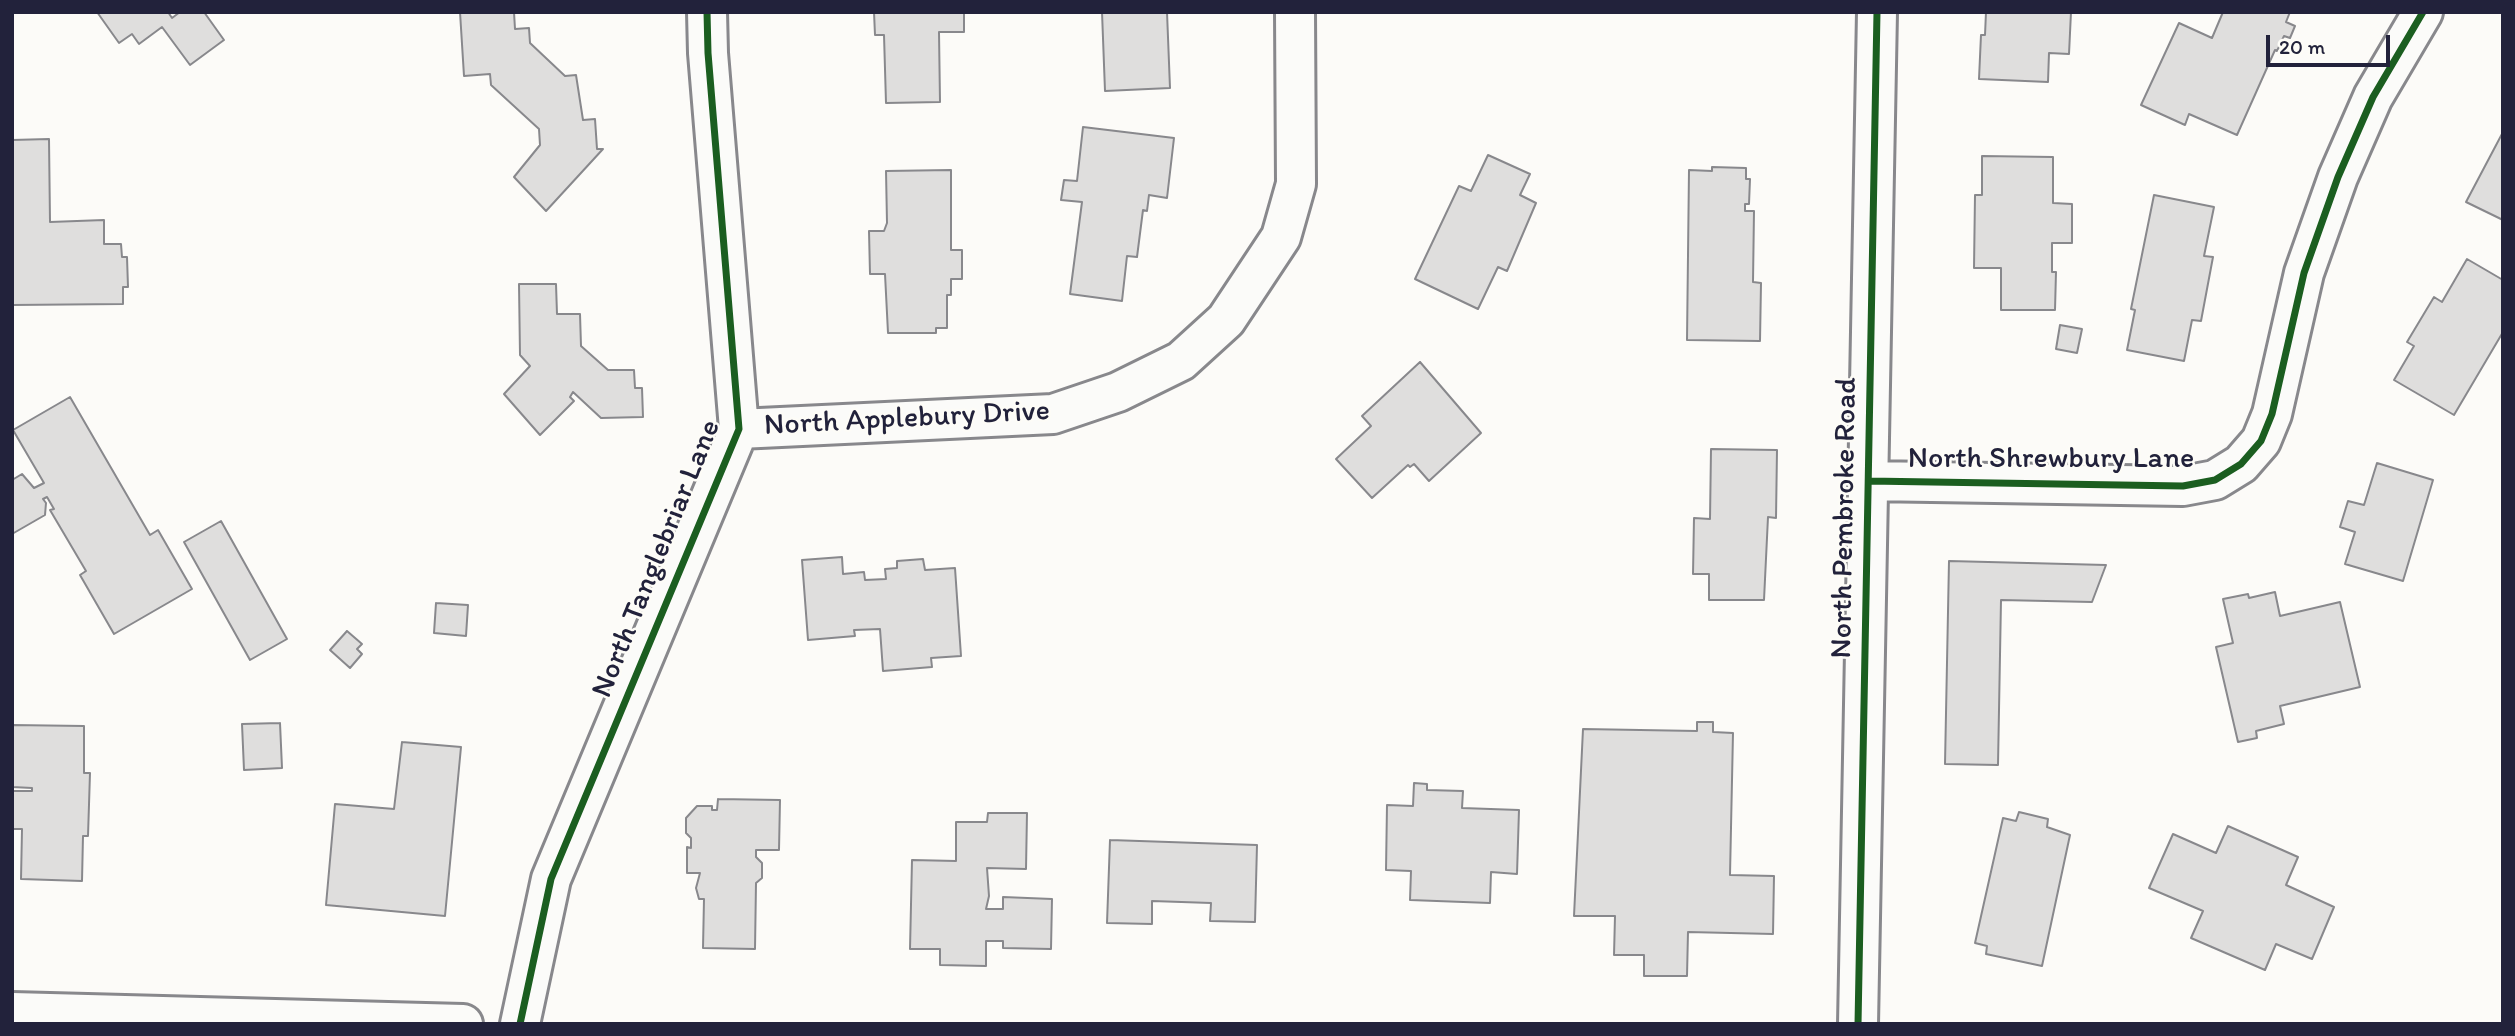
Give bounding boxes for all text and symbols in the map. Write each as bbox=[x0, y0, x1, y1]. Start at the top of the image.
scale bar bbox=[2270, 21, 2394, 65]
text: 20 m bbox=[2279, 34, 2325, 59]
street label: North Pembroke Road bbox=[1825, 377, 1865, 659]
street label: North Applebury Drive bbox=[763, 394, 1051, 444]
street label: North Tanglebriar Lane bbox=[585, 415, 729, 703]
street label: North Shrewbury Lane bbox=[1908, 441, 2194, 477]

